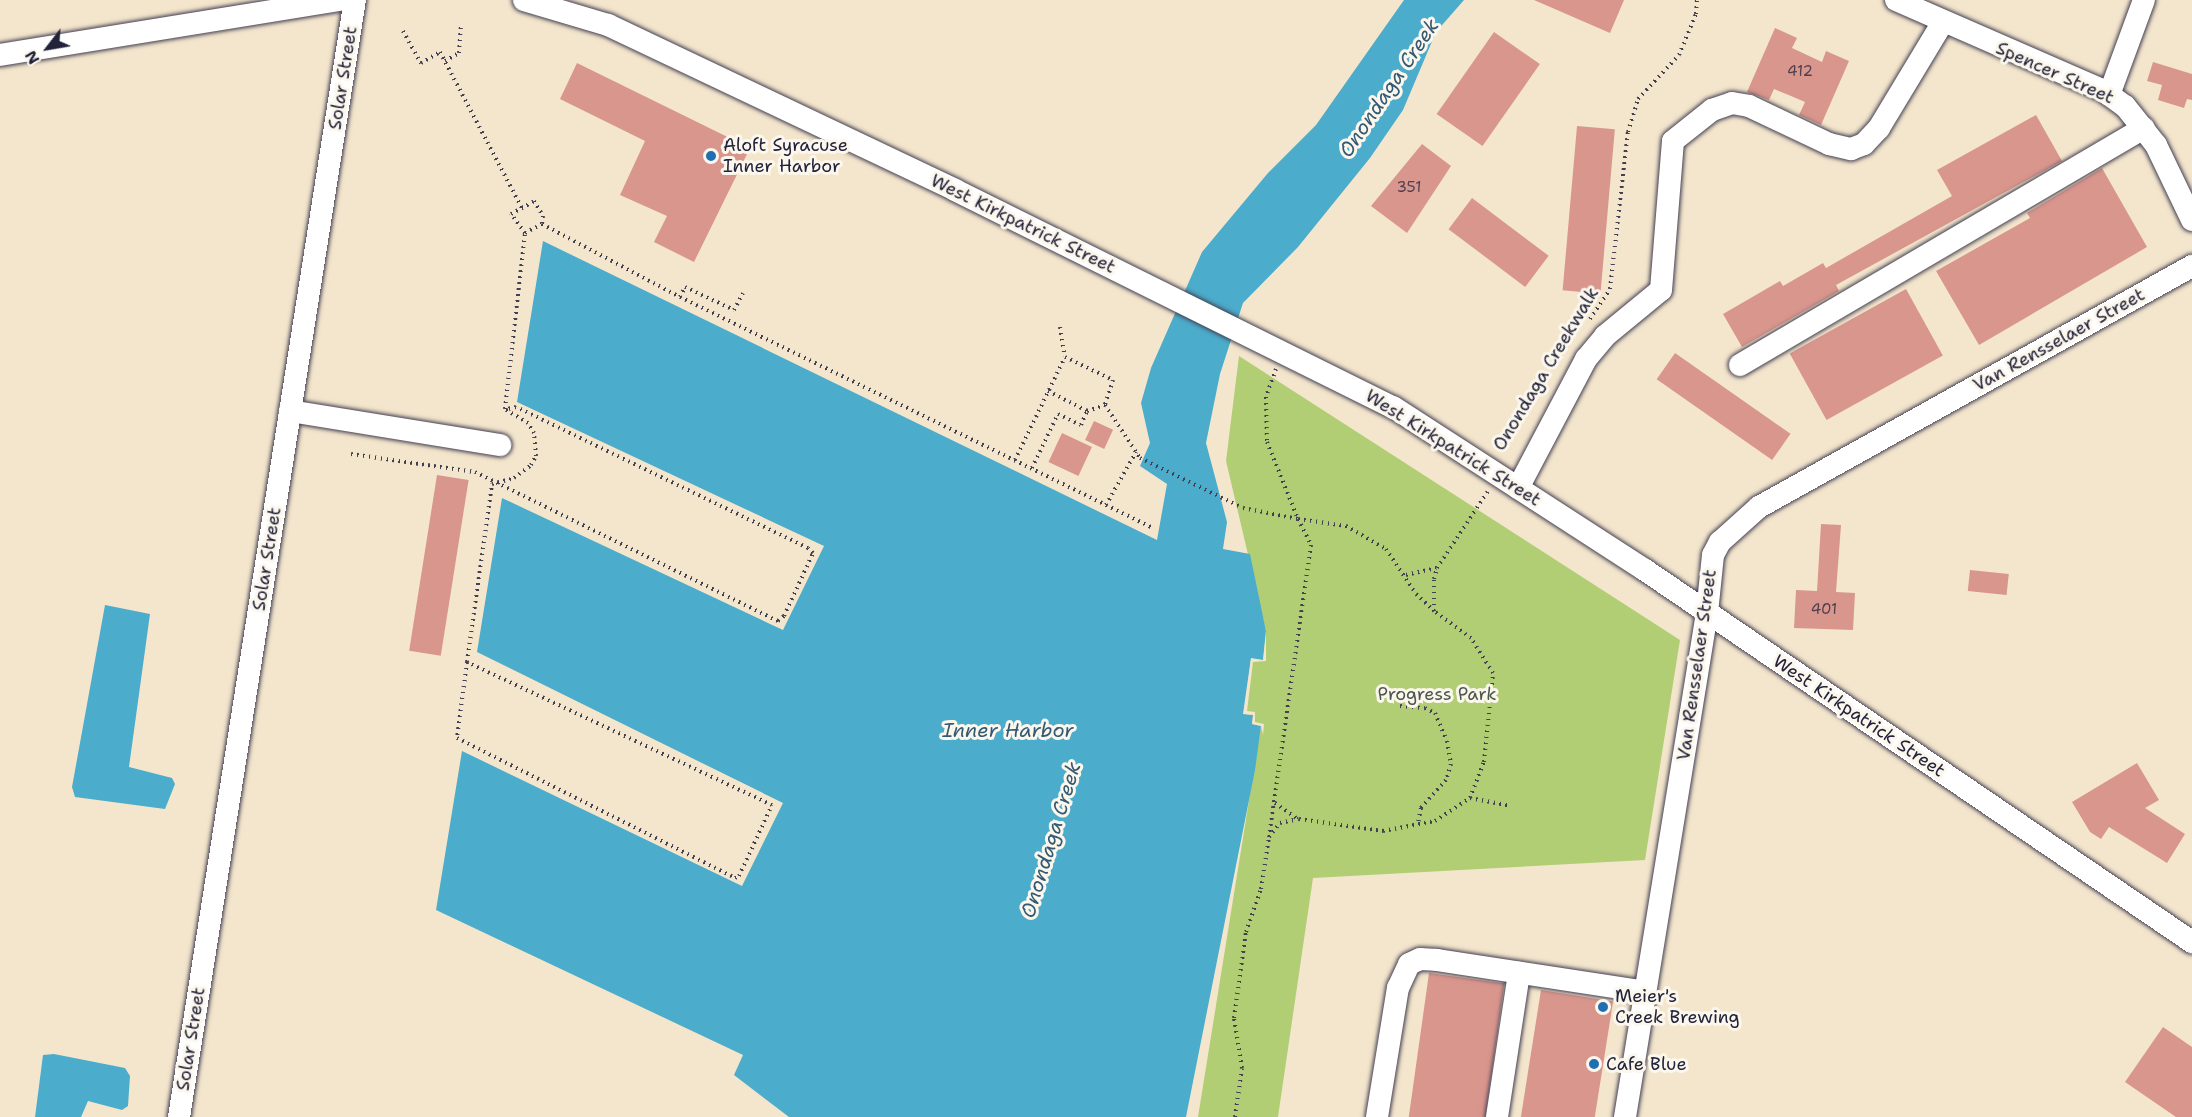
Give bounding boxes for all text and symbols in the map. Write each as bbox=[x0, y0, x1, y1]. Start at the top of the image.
water label: Onondaga Creek bbox=[1334, 14, 1444, 162]
north arrow bbox=[18, 18, 78, 78]
street label: Solar Street bbox=[324, 25, 362, 131]
street label: Spencer Street bbox=[1993, 37, 2117, 109]
text: N bbox=[20, 47, 44, 68]
house number: 412 bbox=[1787, 63, 1813, 81]
place label: Aloft Syracuse Inner Harbor bbox=[723, 135, 848, 178]
marker: Aloft Syracuse Inner Harbor bbox=[704, 149, 718, 163]
street label: West Kirkpatrick Street bbox=[927, 170, 1119, 278]
house number: 351 bbox=[1397, 179, 1421, 197]
street label: Onondaga Creekwalk bbox=[1489, 283, 1603, 455]
street label: Van Rensselaer Street bbox=[1969, 284, 2149, 396]
street label: West Kirkpatrick Street bbox=[1361, 385, 1545, 511]
street label: Solar Street bbox=[248, 506, 286, 612]
street label: Van Rensselaer Street bbox=[1673, 568, 1721, 762]
house number: 401 bbox=[1811, 601, 1837, 619]
street label: West Kirkpatrick Street bbox=[1769, 650, 1949, 782]
park label: Progress Park bbox=[1378, 683, 1496, 705]
water label: Inner Harbor bbox=[942, 718, 1074, 742]
water label: Onondaga Creek bbox=[1016, 759, 1086, 921]
street label: Solar Street bbox=[172, 986, 210, 1092]
place label: Meier's Creek Brewing bbox=[1615, 986, 1740, 1028]
marker: Meier's Creek Brewing bbox=[1596, 1000, 1610, 1014]
place label: Cafe Blue bbox=[1606, 1053, 1687, 1075]
marker: Cafe Blue bbox=[1587, 1057, 1601, 1071]

